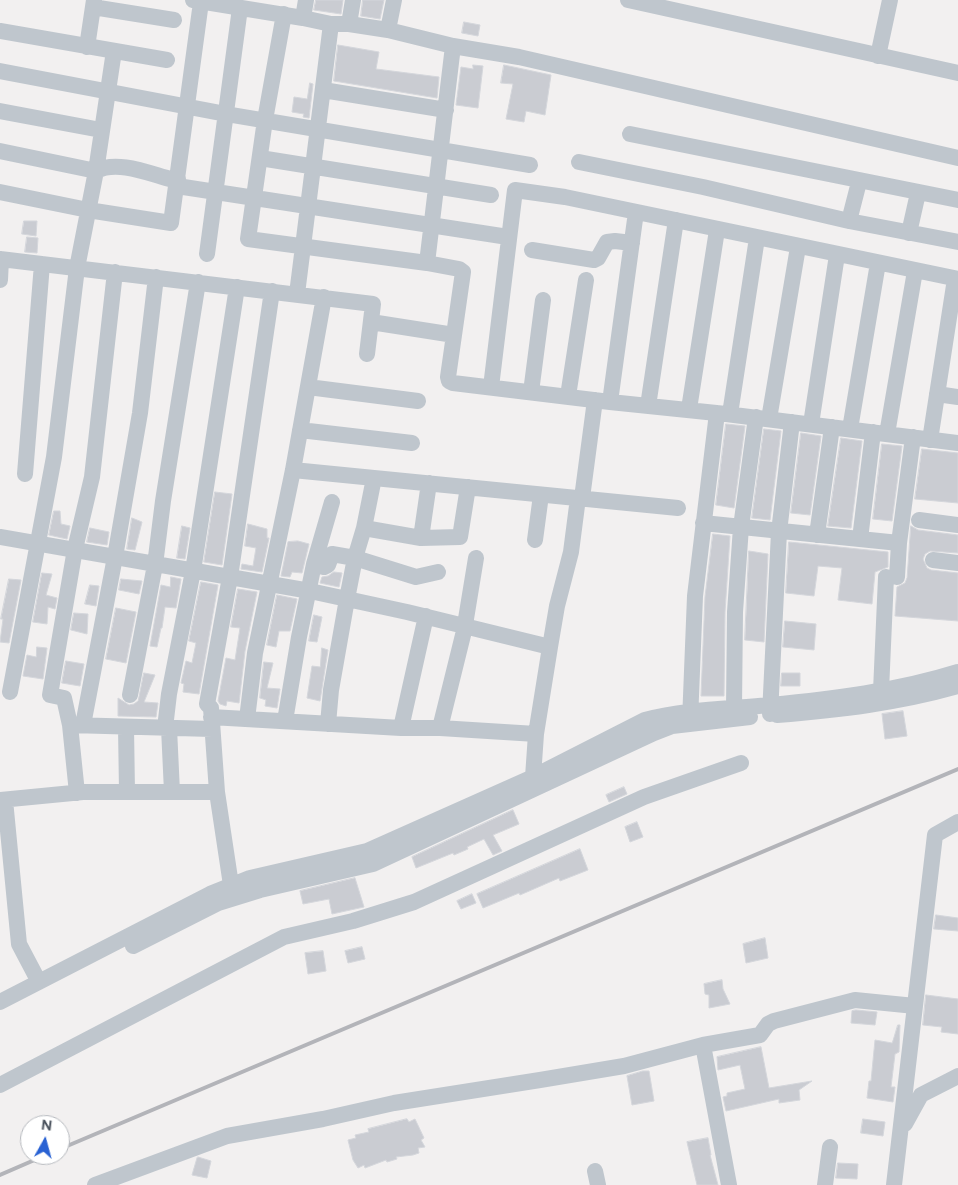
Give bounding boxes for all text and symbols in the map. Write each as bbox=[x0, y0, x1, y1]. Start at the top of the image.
north arrow bbox=[20, 1115, 70, 1165]
text: N bbox=[40, 1117, 53, 1135]

